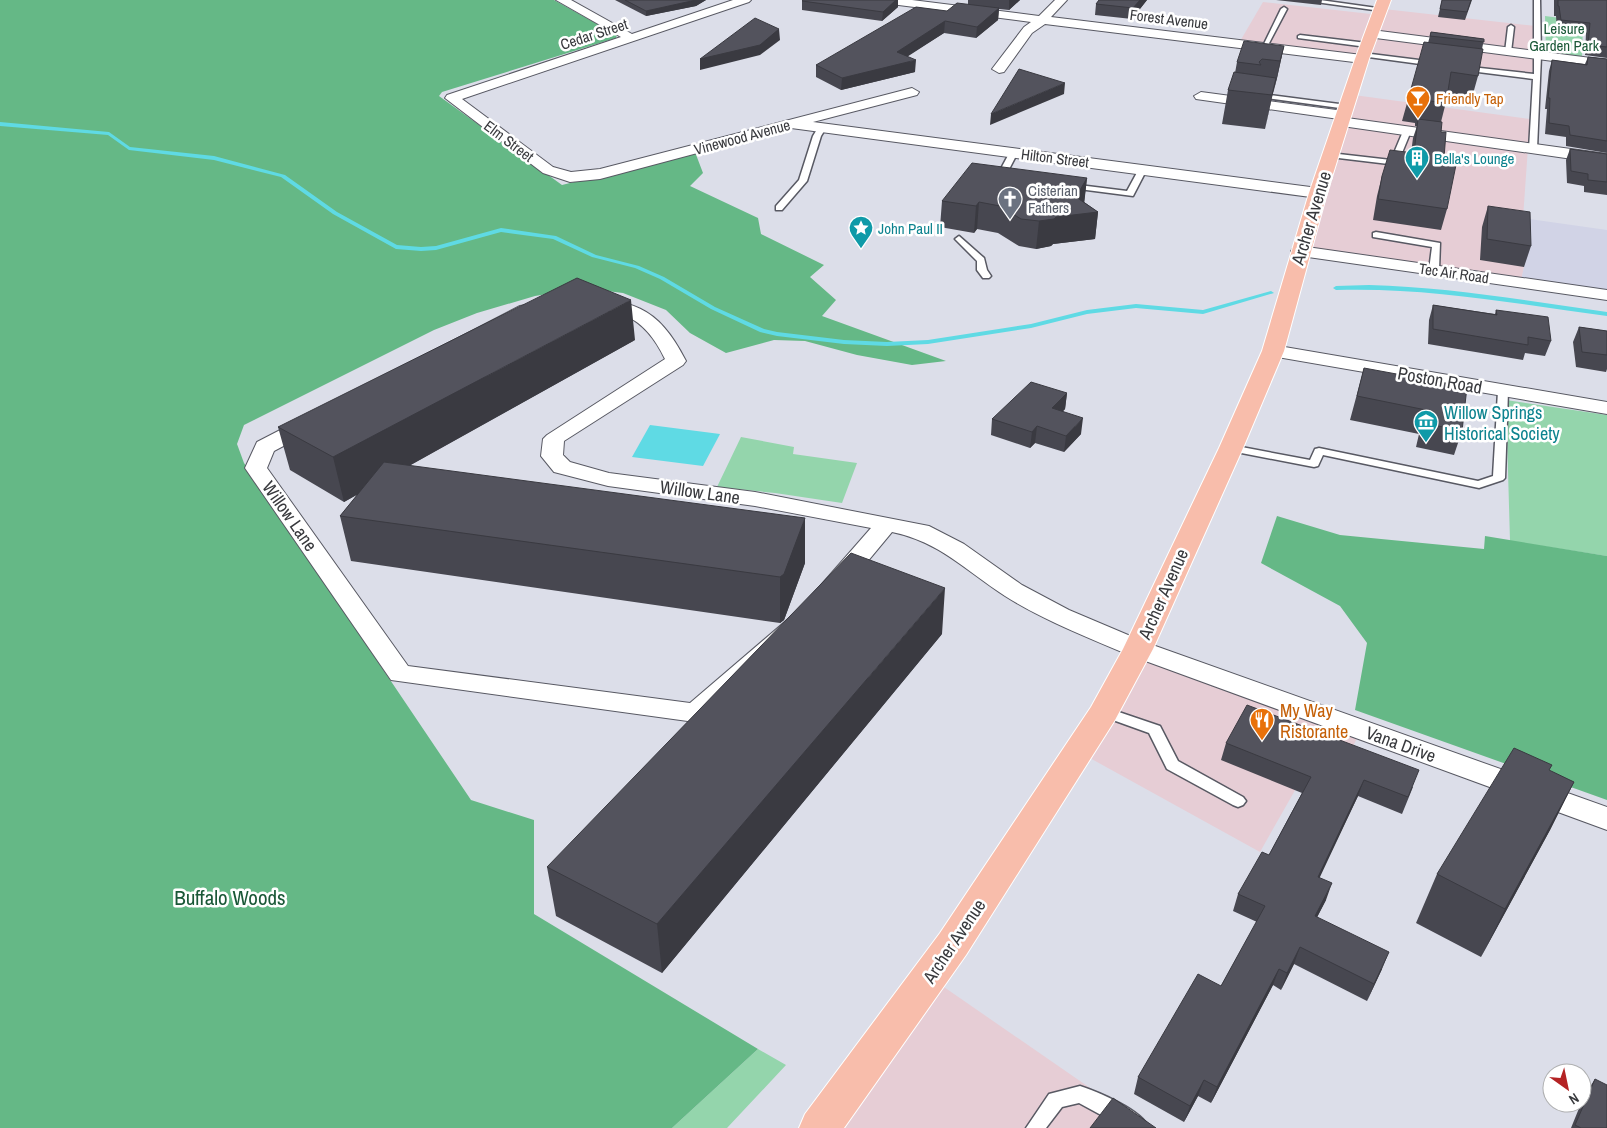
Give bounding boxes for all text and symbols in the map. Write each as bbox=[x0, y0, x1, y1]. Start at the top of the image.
street label: Forest Avenue bbox=[1129, 4, 1209, 34]
street label: Cedar Street bbox=[558, 13, 631, 55]
park label: Leisure Garden Park bbox=[1529, 18, 1600, 56]
bar icon: Friendly Tap bbox=[1405, 85, 1431, 119]
place label: Friendly Tap bbox=[1436, 88, 1504, 109]
street label: Vinewood Avenue bbox=[692, 114, 793, 160]
street label: Elm Street bbox=[480, 115, 539, 167]
street label: Hilton Street bbox=[1020, 143, 1091, 173]
building icon: Bella's Lounge bbox=[1404, 145, 1430, 179]
place label: Bella's Lounge bbox=[1434, 148, 1514, 169]
street label: Archer Avenue bbox=[1285, 168, 1337, 269]
place label: Cisterian Fathers bbox=[1028, 180, 1078, 218]
church icon: Cisterian Fathers bbox=[997, 186, 1023, 220]
place icon: John Paul II bbox=[848, 215, 874, 249]
place label: John Paul II bbox=[878, 218, 943, 239]
street label: Tec Air Road bbox=[1418, 258, 1490, 288]
street label: Poston Road bbox=[1396, 360, 1484, 400]
place label: Willow Springs Historical Society bbox=[1444, 400, 1560, 446]
museum icon: Willow Springs Historical Society bbox=[1413, 409, 1439, 443]
street label: Willow Lane bbox=[658, 474, 742, 510]
street label: Willow Lane bbox=[257, 476, 323, 556]
street label: Archer Avenue bbox=[1132, 545, 1194, 644]
place label: My Way Ristorante bbox=[1280, 698, 1348, 744]
restaurant icon: My Way Ristorante bbox=[1249, 707, 1275, 741]
street label: Vana Drive bbox=[1363, 720, 1439, 768]
park label: Buffalo Woods bbox=[174, 883, 286, 912]
street label: Archer Avenue bbox=[916, 894, 991, 989]
north arrow bbox=[1542, 1063, 1592, 1113]
text: N bbox=[1566, 1089, 1582, 1109]

